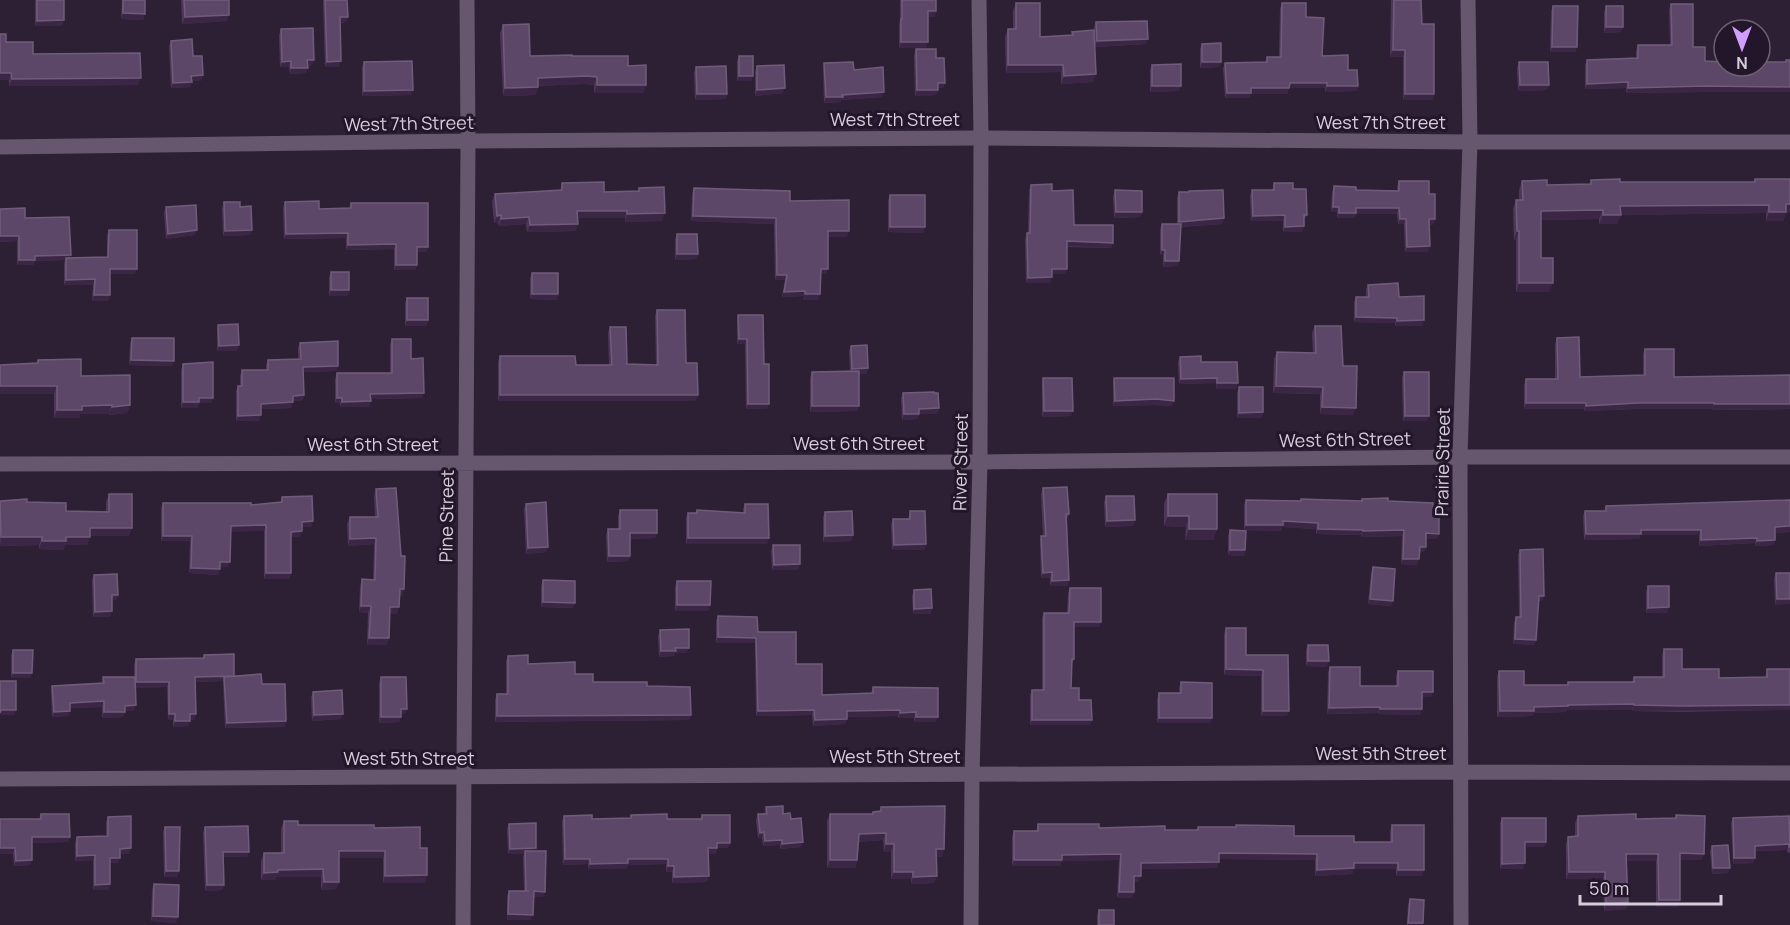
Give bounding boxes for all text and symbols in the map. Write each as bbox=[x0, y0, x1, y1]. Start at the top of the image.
north arrow bbox=[1712, 18, 1772, 78]
text: N bbox=[1736, 52, 1748, 74]
street label: West 7th Street bbox=[830, 107, 960, 131]
street label: West 7th Street bbox=[344, 110, 474, 136]
street label: West 7th Street bbox=[1316, 110, 1446, 134]
street label: Prairie Street bbox=[1429, 407, 1455, 517]
street label: River Street bbox=[947, 413, 973, 511]
street label: West 6th Street bbox=[1279, 426, 1411, 452]
street label: West 6th Street bbox=[793, 431, 925, 455]
street label: West 6th Street bbox=[307, 432, 439, 456]
street label: Pine Street bbox=[433, 469, 459, 563]
street label: West 5th Street bbox=[1315, 741, 1447, 765]
street label: West 5th Street bbox=[829, 744, 961, 768]
street label: West 5th Street bbox=[343, 746, 475, 770]
scale bar bbox=[1580, 868, 1721, 906]
text: 50 m bbox=[1589, 876, 1629, 900]

